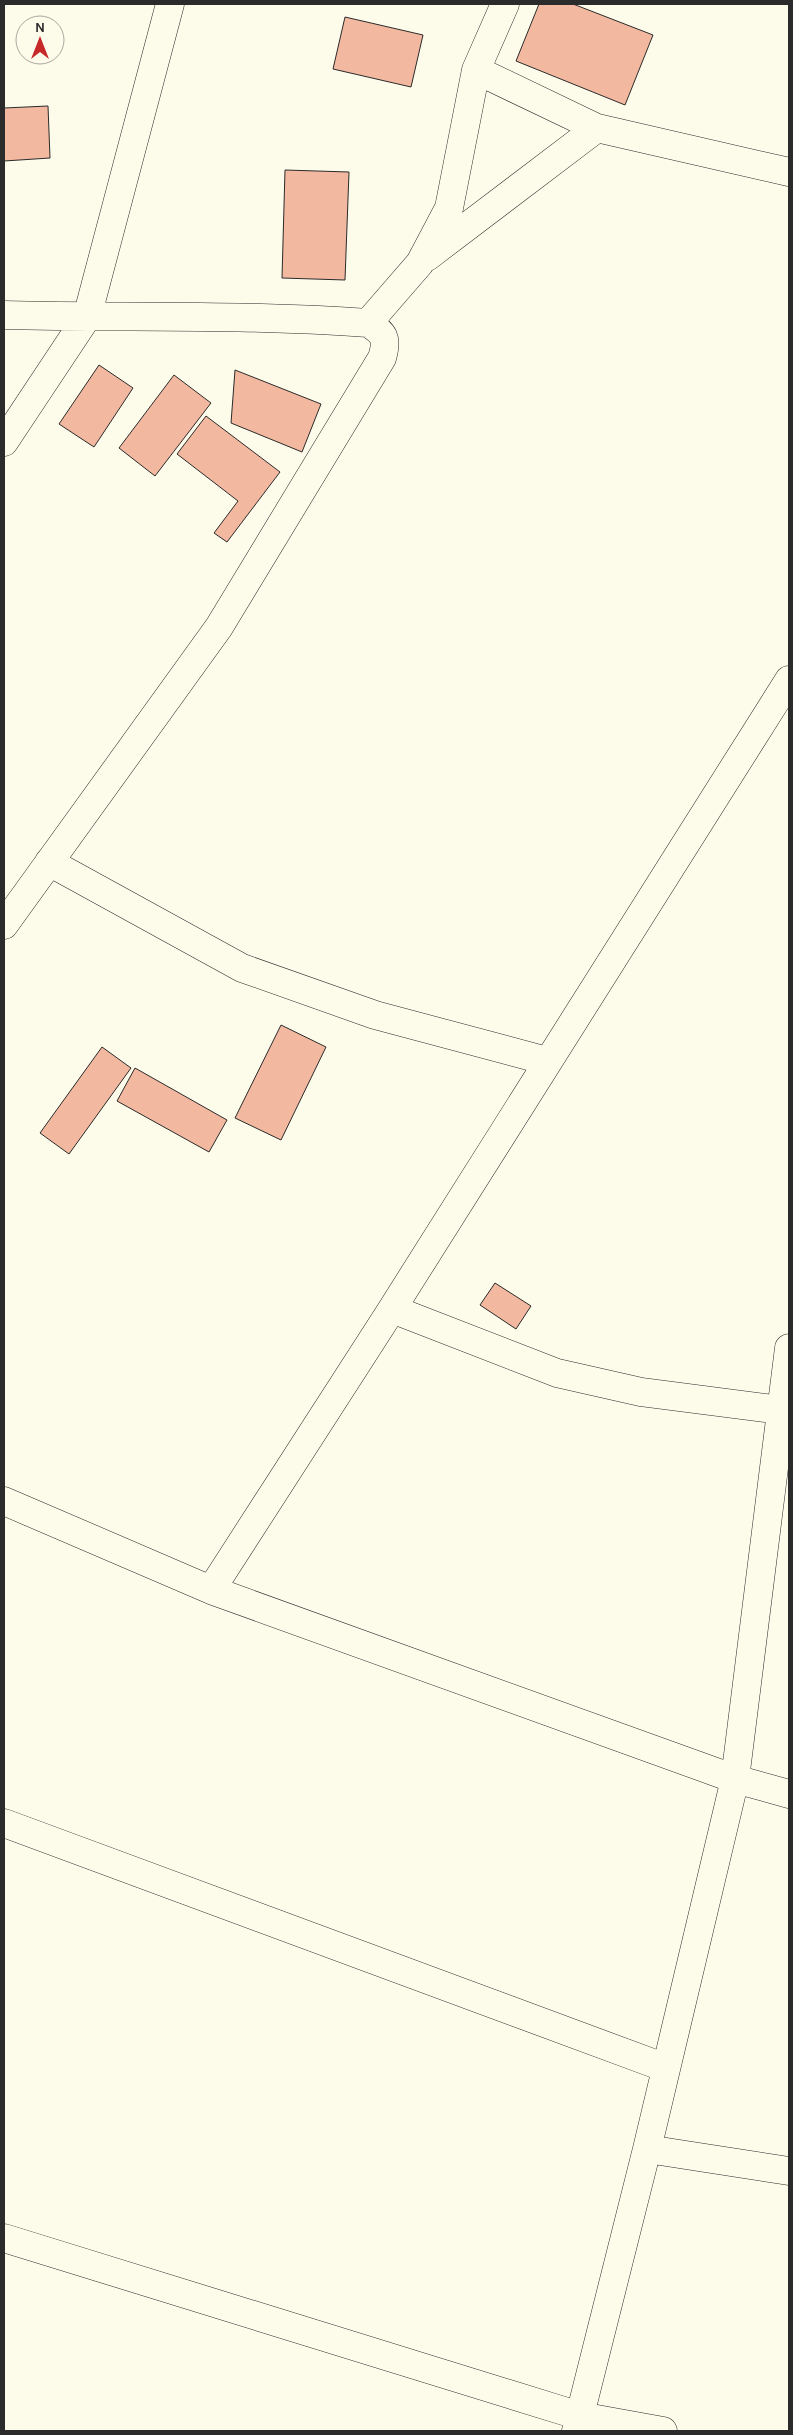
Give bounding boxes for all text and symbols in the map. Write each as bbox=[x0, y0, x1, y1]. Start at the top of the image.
north arrow bbox=[15, 15, 65, 65]
text: N bbox=[35, 19, 45, 36]

